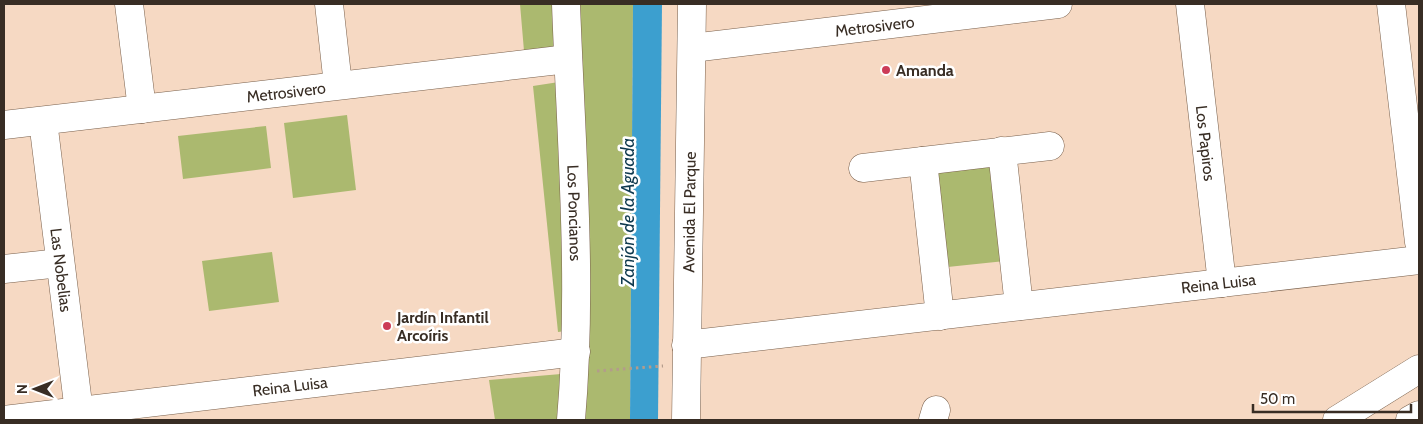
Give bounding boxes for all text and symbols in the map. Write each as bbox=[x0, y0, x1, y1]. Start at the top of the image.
street label: Metrosivero bbox=[834, 12, 916, 41]
place label: Amanda bbox=[896, 61, 954, 80]
marker: Amanda bbox=[880, 64, 892, 76]
street label: Metrosivero bbox=[245, 78, 327, 107]
street label: Los Papiros bbox=[1192, 104, 1219, 182]
water label: Zanjón de la Aguada bbox=[617, 138, 639, 287]
street label: Avenida El Parque bbox=[679, 151, 700, 273]
street label: Los Poncianos bbox=[563, 164, 585, 262]
street label: Las Nobelias bbox=[46, 227, 76, 313]
street label: Reina Luisa bbox=[1180, 270, 1257, 298]
place label: Jardín Infantil Arcoíris bbox=[396, 308, 489, 345]
marker: Jardín Infantil Arcoíris bbox=[381, 320, 393, 332]
north arrow bbox=[10, 364, 60, 414]
street label: Reina Luisa bbox=[252, 373, 329, 400]
scale bar bbox=[1253, 382, 1410, 414]
text: N bbox=[13, 384, 31, 394]
text: 50 m bbox=[1260, 390, 1295, 408]

